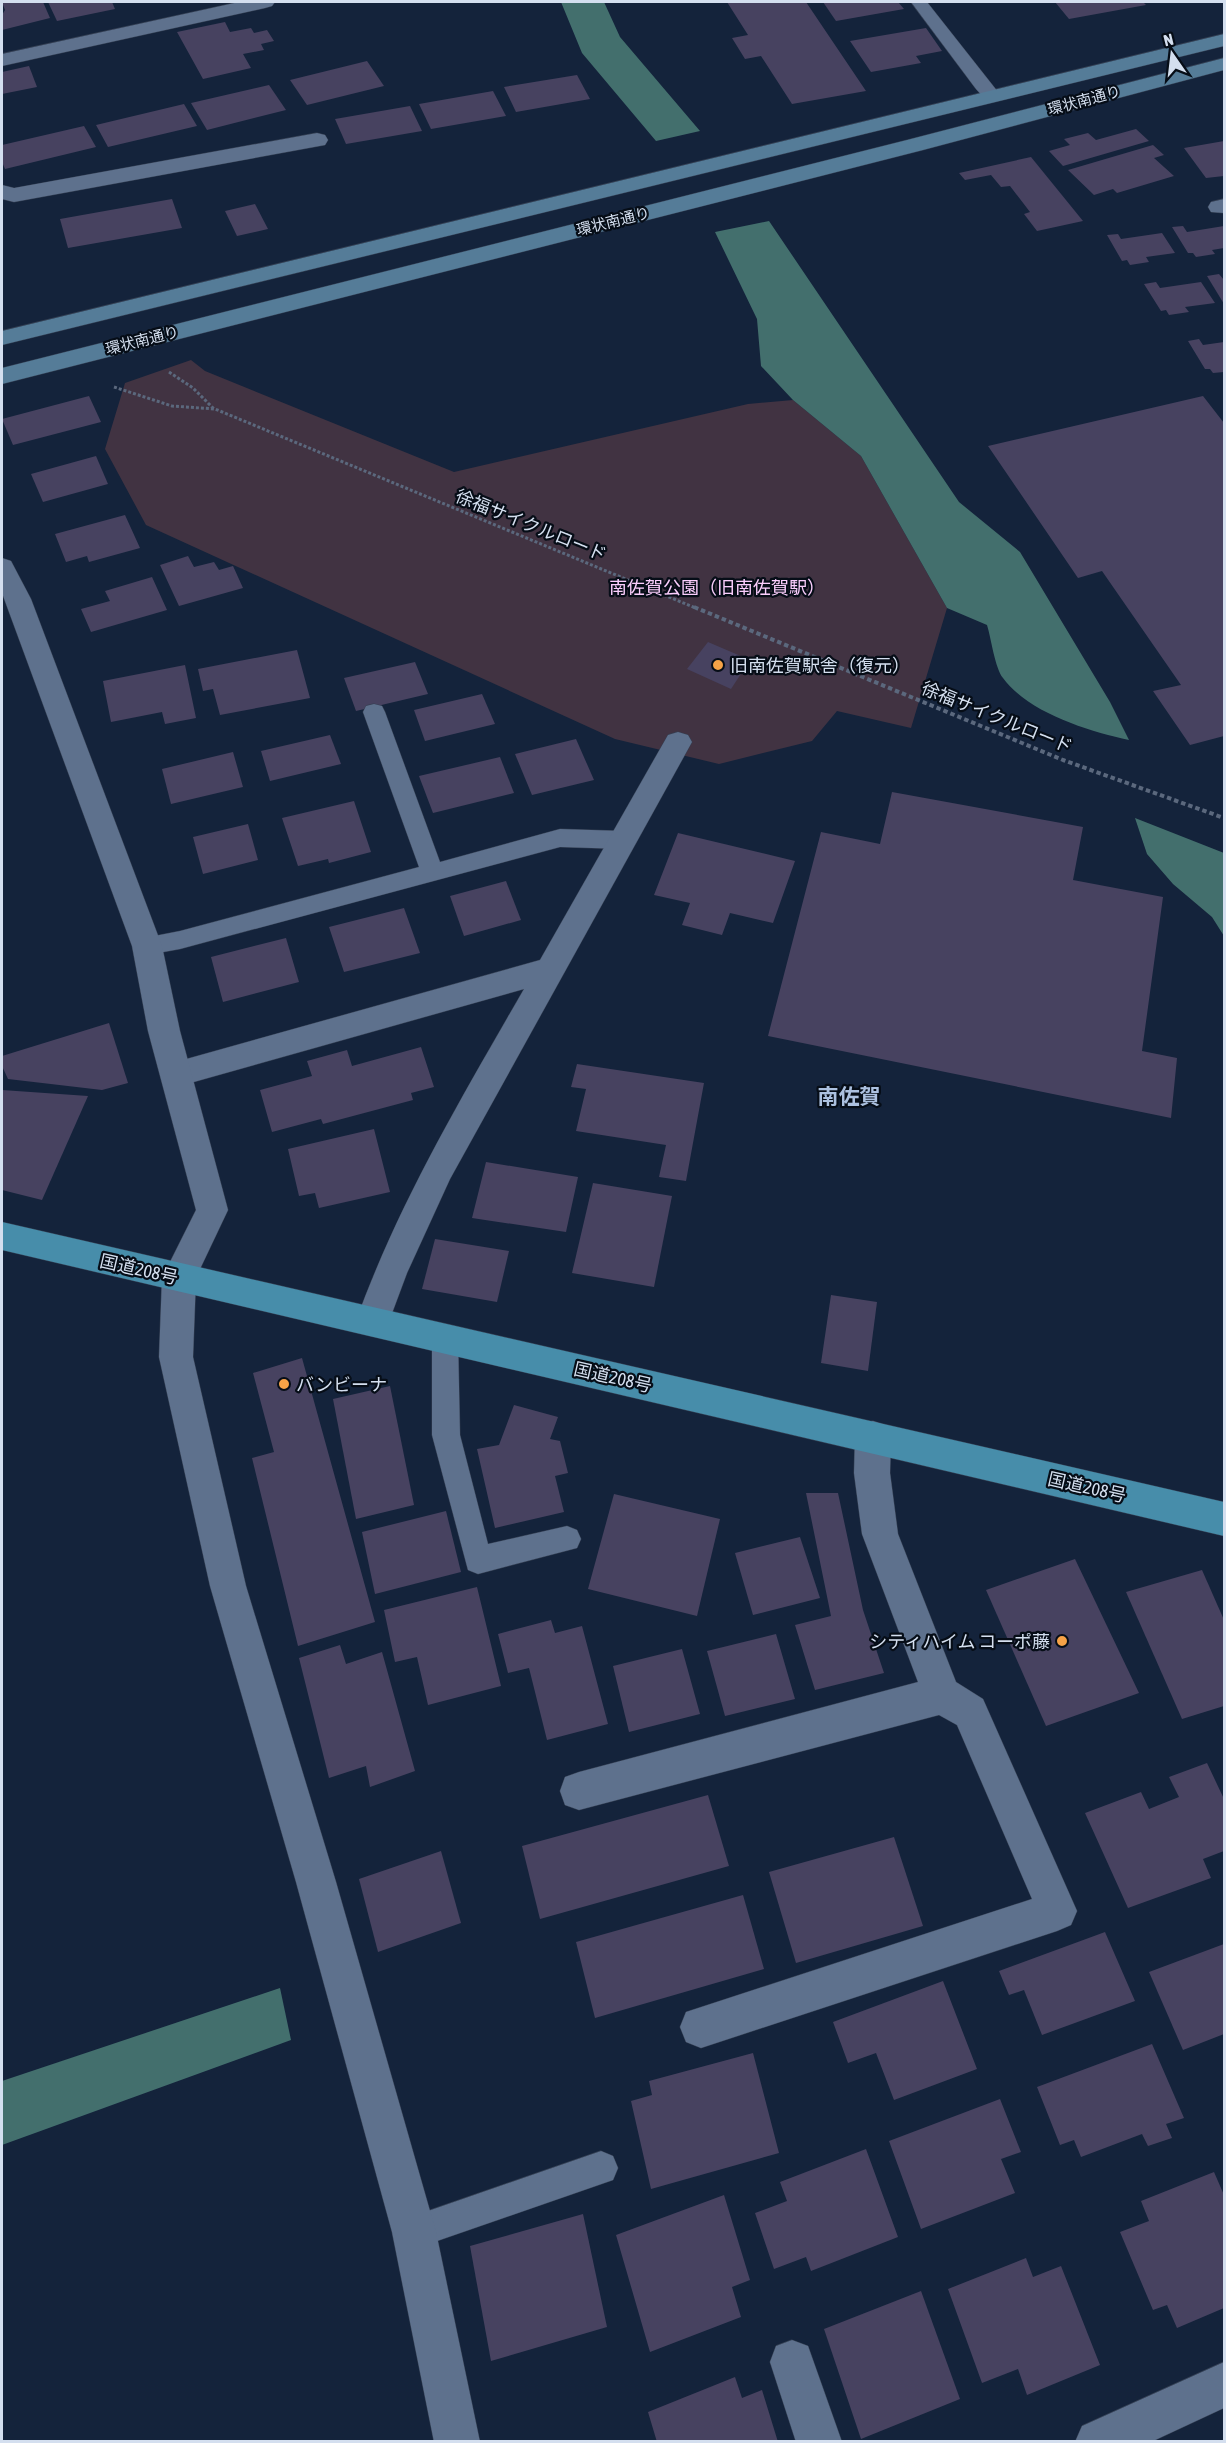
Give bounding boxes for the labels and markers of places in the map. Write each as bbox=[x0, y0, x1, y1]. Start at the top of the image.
place label: 旧南佐賀駅舎（復元） bbox=[730, 655, 910, 676]
marker: 旧南佐賀駅舎（復元） bbox=[711, 658, 725, 672]
place label: バンビーナ bbox=[296, 1374, 387, 1395]
marker: バンビーナ bbox=[277, 1377, 291, 1391]
place label: シティハイム コーポ藤 bbox=[869, 1631, 1050, 1652]
marker: シティハイム コーポ藤 bbox=[1055, 1634, 1069, 1648]

